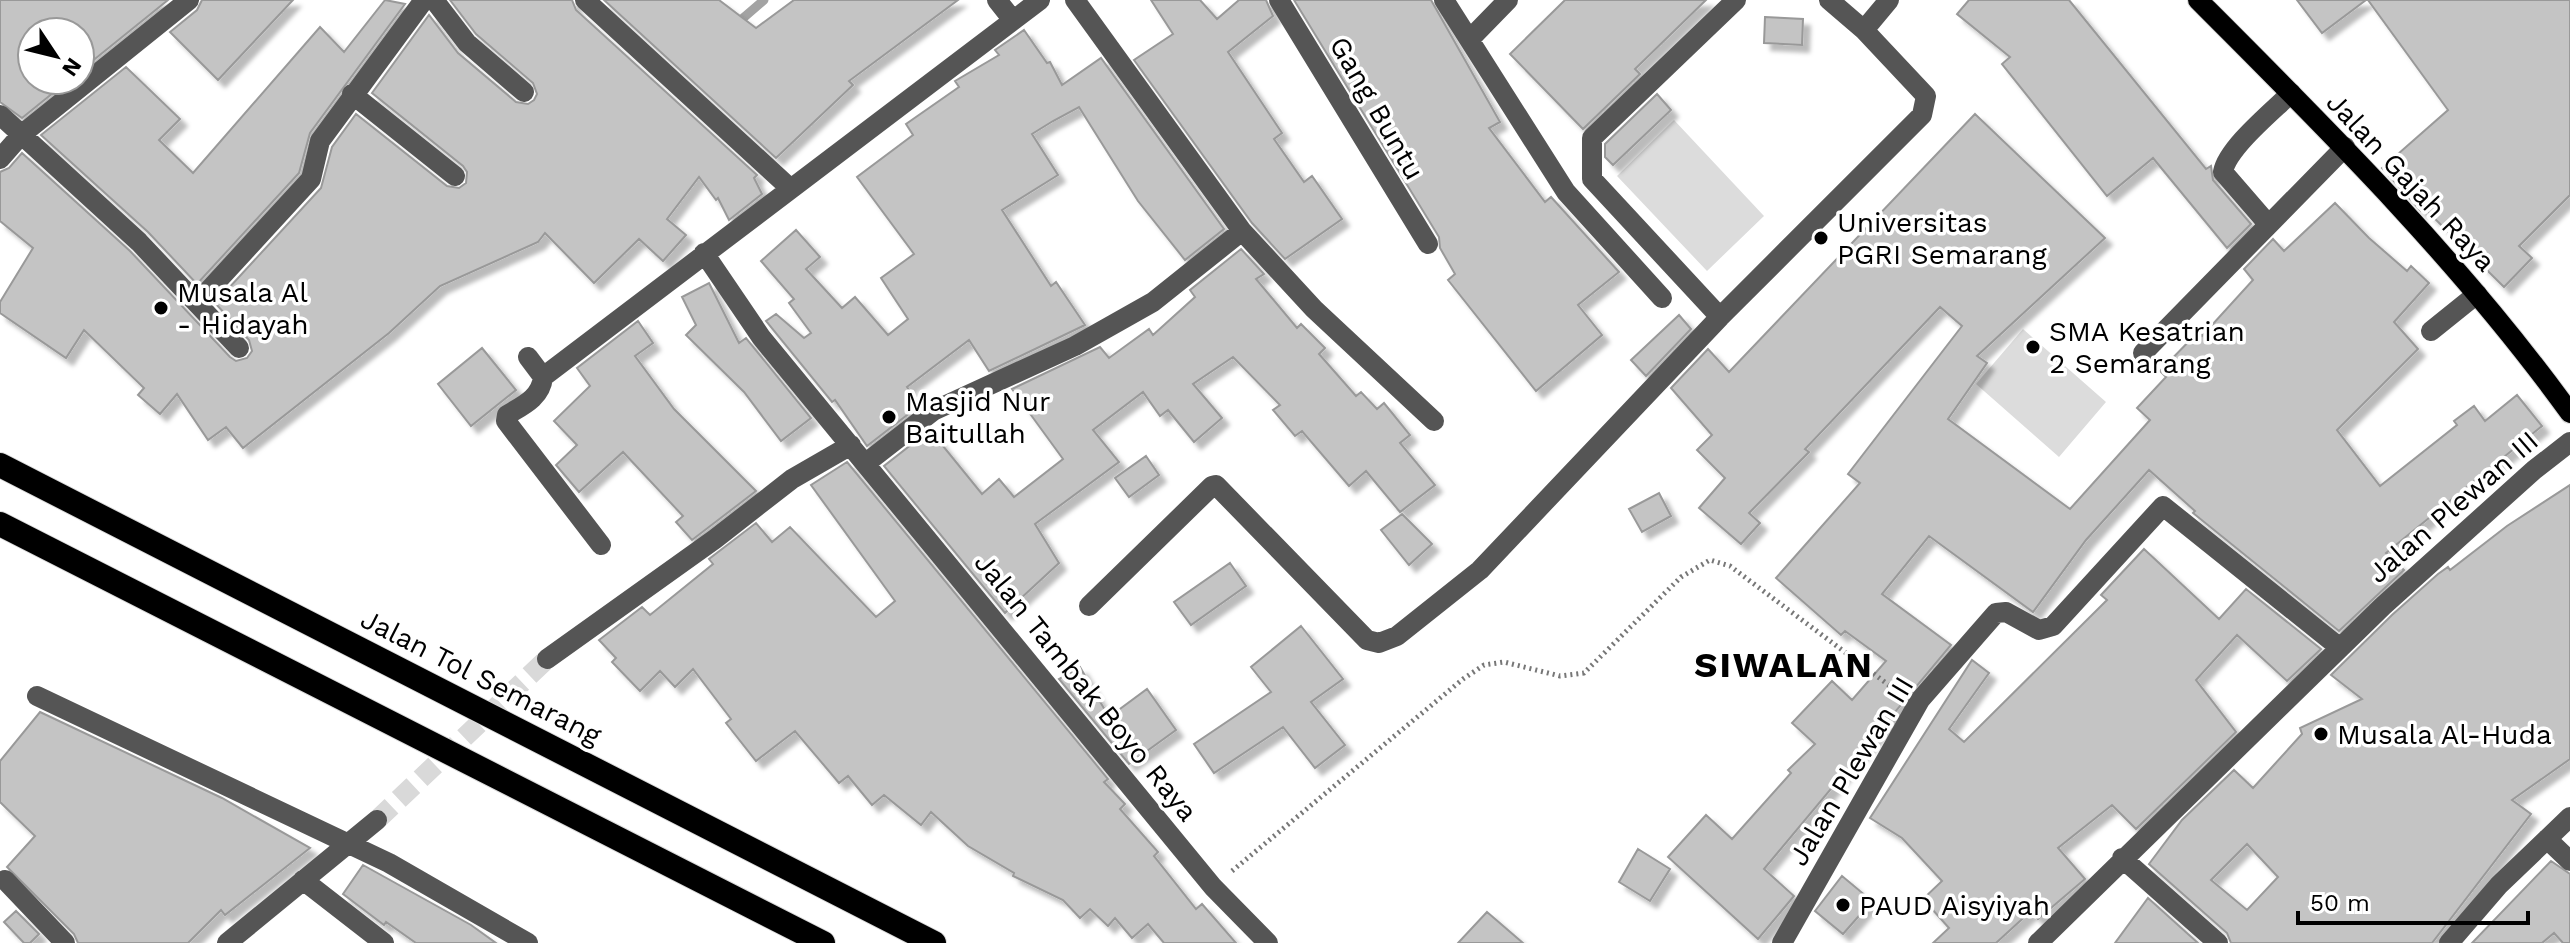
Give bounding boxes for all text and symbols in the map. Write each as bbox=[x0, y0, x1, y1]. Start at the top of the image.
north arrow bbox=[16, 16, 96, 96]
street label: Gang Buntu bbox=[1323, 31, 1431, 185]
text: N bbox=[57, 53, 87, 81]
street label: Jalan Gajah Raya bbox=[2320, 86, 2502, 278]
place label: Universitas PGRI Semarang bbox=[1837, 206, 2047, 271]
marker: Universitas PGRI Semarang bbox=[1812, 229, 1830, 247]
place label: Musala Al - Hidayah bbox=[177, 276, 309, 341]
marker: Musala Al - Hidayah bbox=[152, 299, 170, 317]
place label: SMA Kesatrian 2 Semarang bbox=[2049, 315, 2245, 380]
marker: SMA Kesatrian 2 Semarang bbox=[2024, 338, 2042, 356]
place label: Masjid Nur Baitullah bbox=[905, 385, 1050, 450]
marker: Masjid Nur Baitullah bbox=[880, 408, 898, 426]
street label: Jalan Plewan III bbox=[2361, 424, 2545, 590]
street label: Jalan Tambak Boyo Raya bbox=[968, 546, 1205, 828]
street label: Jalan Tol Semarang bbox=[355, 602, 607, 752]
district label: SIWALAN bbox=[1694, 644, 1874, 686]
street label: Jalan Plewan III bbox=[1782, 671, 1920, 871]
place label: Musala Al-Huda bbox=[2337, 718, 2552, 751]
marker: Musala Al-Huda bbox=[2312, 725, 2330, 743]
scale bar bbox=[2298, 875, 2528, 925]
place label: PAUD Aisyiyah bbox=[1859, 889, 2050, 922]
text: 50 m bbox=[2310, 889, 2370, 917]
marker: PAUD Aisyiyah bbox=[1834, 896, 1852, 914]

